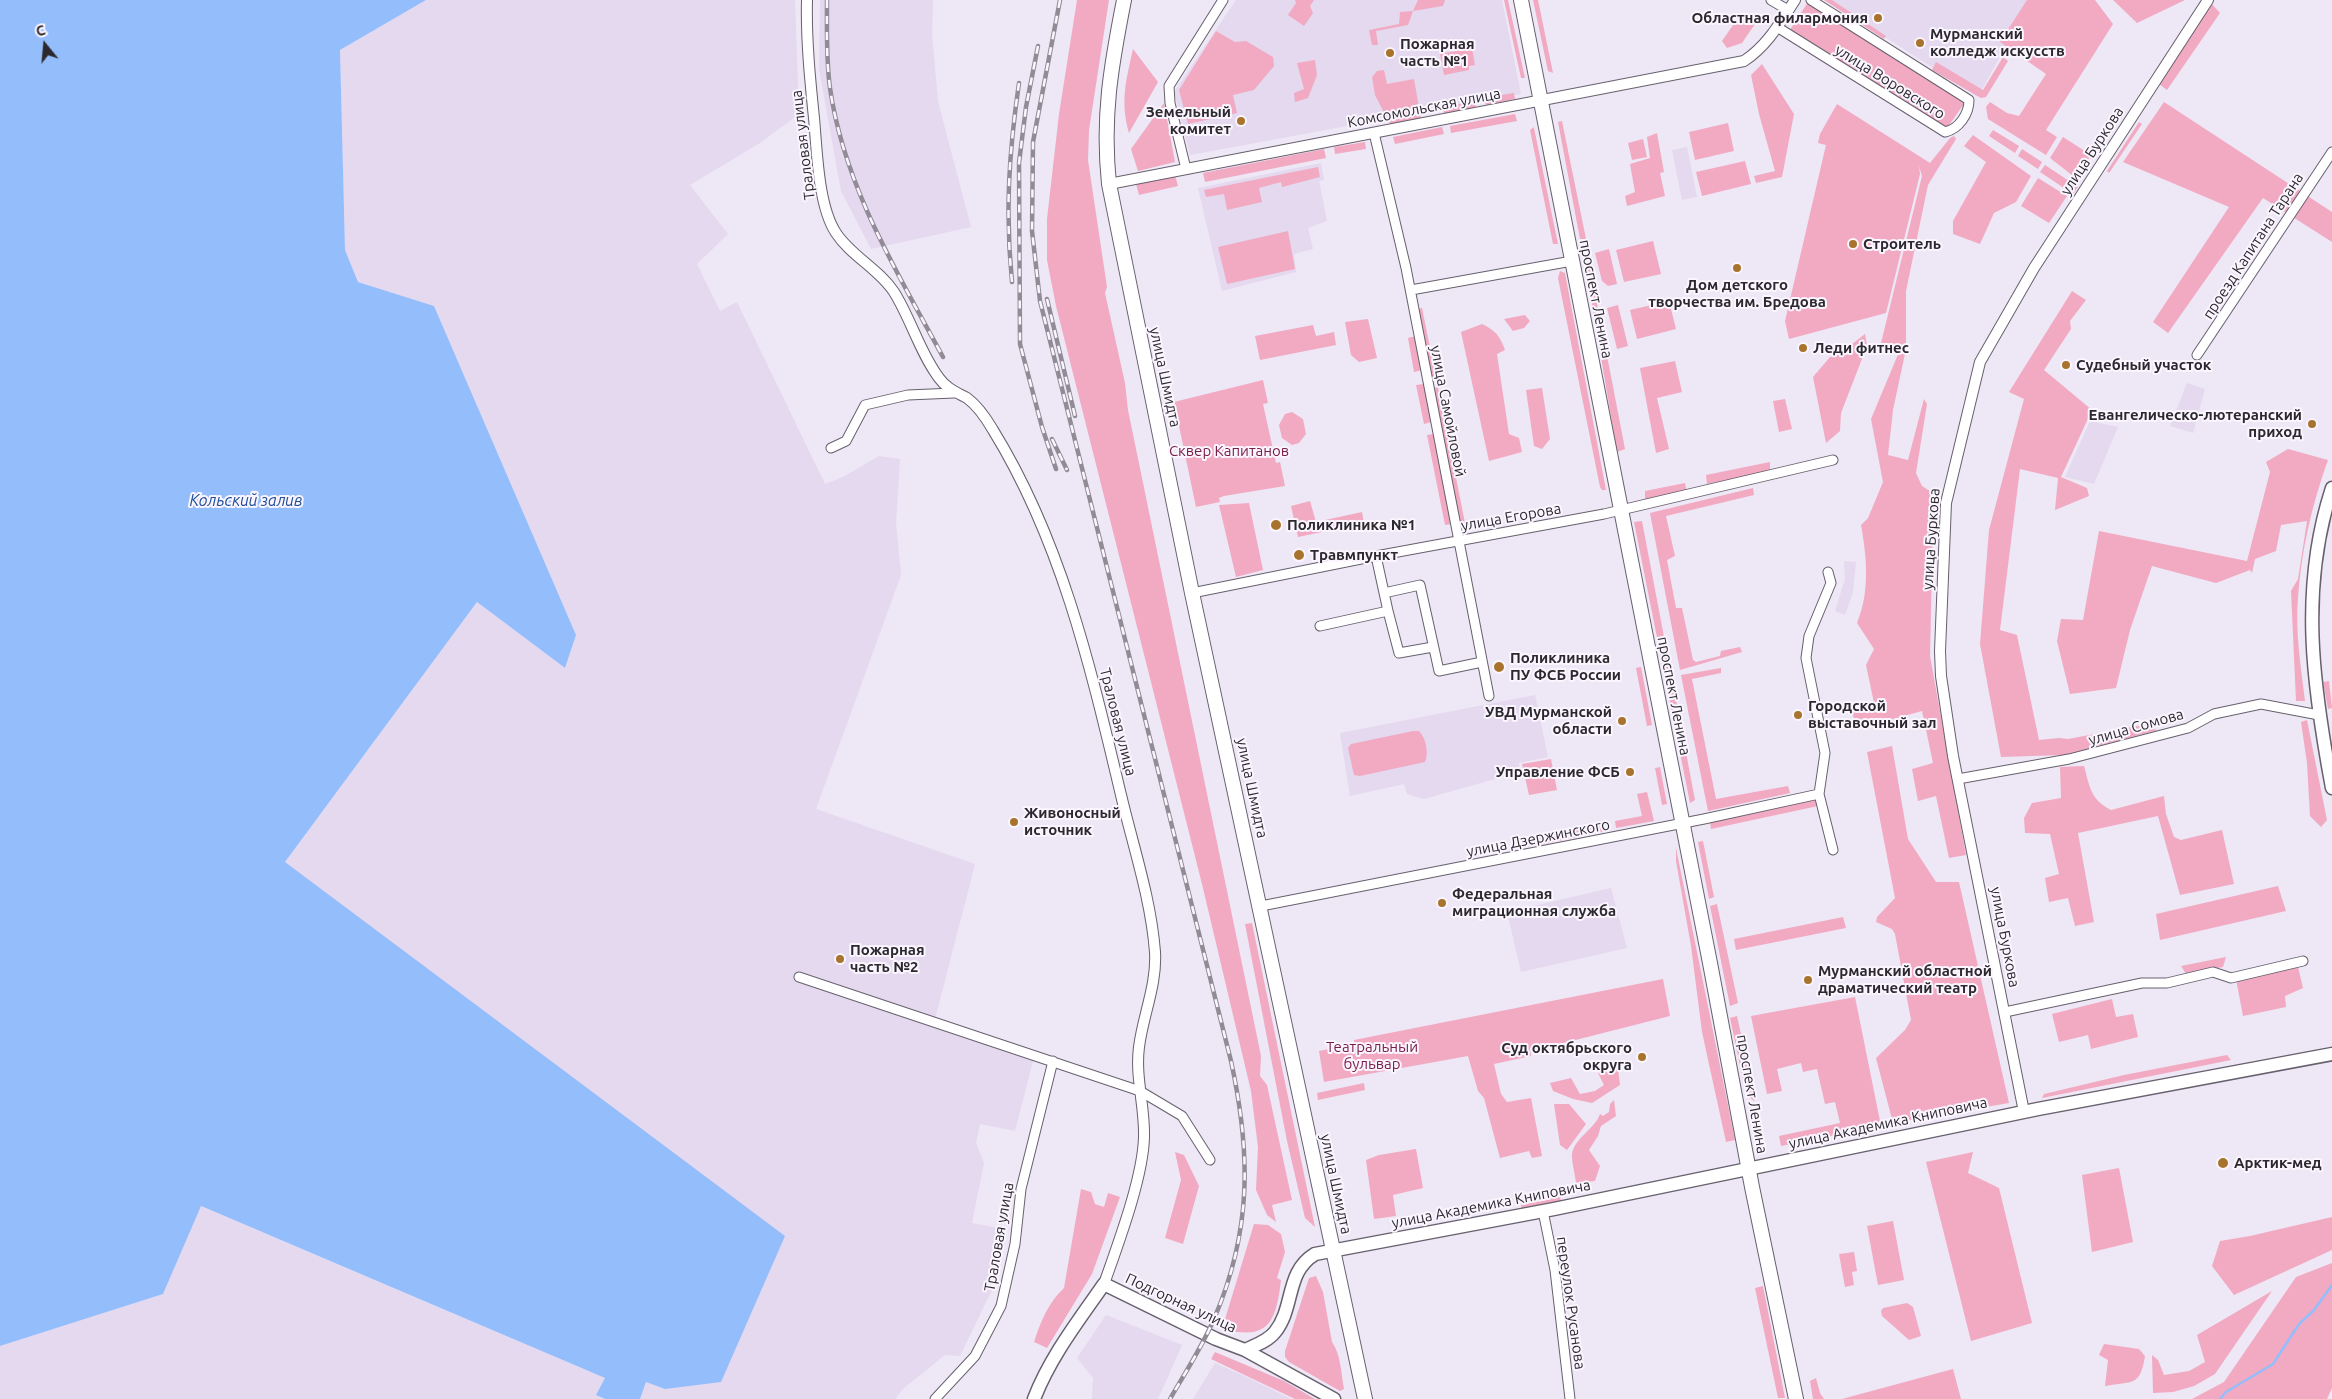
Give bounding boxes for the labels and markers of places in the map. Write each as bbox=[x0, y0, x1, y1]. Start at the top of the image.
place label: Областная филармония bbox=[1691, 9, 1868, 27]
marker: Областная филармония bbox=[1872, 12, 1884, 24]
place label: Мурманский колледж искусств bbox=[1930, 25, 2065, 60]
place label: Пожарная часть №1 bbox=[1400, 35, 1475, 70]
marker: Мурманский колледж искусств bbox=[1914, 37, 1926, 49]
marker: Пожарная часть №1 bbox=[1384, 47, 1396, 59]
place label: Земельный комитет bbox=[1146, 103, 1231, 138]
marker: Земельный комитет bbox=[1235, 115, 1247, 127]
place label: Строитель bbox=[1863, 235, 1941, 253]
marker: Строитель bbox=[1847, 238, 1859, 250]
marker: Дом детского творчества им. Бредова bbox=[1731, 262, 1743, 274]
place label: Дом детского творчества им. Бредова bbox=[1648, 276, 1826, 311]
place label: Леди фитнес bbox=[1813, 339, 1909, 357]
marker: Леди фитнес bbox=[1797, 342, 1809, 354]
place label: Судебный участок bbox=[2076, 356, 2211, 374]
marker: Судебный участок bbox=[2060, 359, 2072, 371]
place label: Евангелическо-лютеранский приход bbox=[2089, 406, 2302, 441]
marker: Евангелическо-лютеранский приход bbox=[2306, 418, 2318, 430]
place label: Поликлиника №1 bbox=[1287, 516, 1416, 534]
marker: Поликлиника №1 bbox=[1269, 518, 1283, 532]
place label: Травмпункт bbox=[1310, 546, 1398, 564]
marker: Травмпункт bbox=[1292, 548, 1306, 562]
place label: Поликлиника ПУ ФСБ России bbox=[1510, 649, 1621, 684]
marker: Поликлиника ПУ ФСБ России bbox=[1492, 660, 1506, 674]
place label: Городской выставочный зал bbox=[1808, 697, 1937, 732]
place label: УВД Мурманской области bbox=[1485, 703, 1612, 738]
marker: Городской выставочный зал bbox=[1792, 709, 1804, 721]
marker: УВД Мурманской области bbox=[1616, 715, 1628, 727]
place label: Управление ФСБ bbox=[1496, 763, 1620, 781]
marker: Управление ФСБ bbox=[1624, 766, 1636, 778]
place label: Живоносный источник bbox=[1024, 804, 1121, 839]
marker: Живоносный источник bbox=[1008, 816, 1020, 828]
place label: Федеральная миграционная служба bbox=[1452, 885, 1616, 920]
marker: Федеральная миграционная служба bbox=[1436, 897, 1448, 909]
place label: Пожарная часть №2 bbox=[850, 941, 925, 976]
marker: Пожарная часть №2 bbox=[834, 953, 846, 965]
place label: Мурманский областной драматический театр bbox=[1818, 962, 1992, 997]
marker: Мурманский областной драматический театр bbox=[1802, 974, 1814, 986]
place label: Суд октябрьского округа bbox=[1501, 1039, 1632, 1074]
marker: Суд октябрьского округа bbox=[1636, 1051, 1648, 1063]
place label: Арктик-мед bbox=[2234, 1154, 2322, 1172]
marker: Арктик-мед bbox=[2216, 1156, 2230, 1170]

